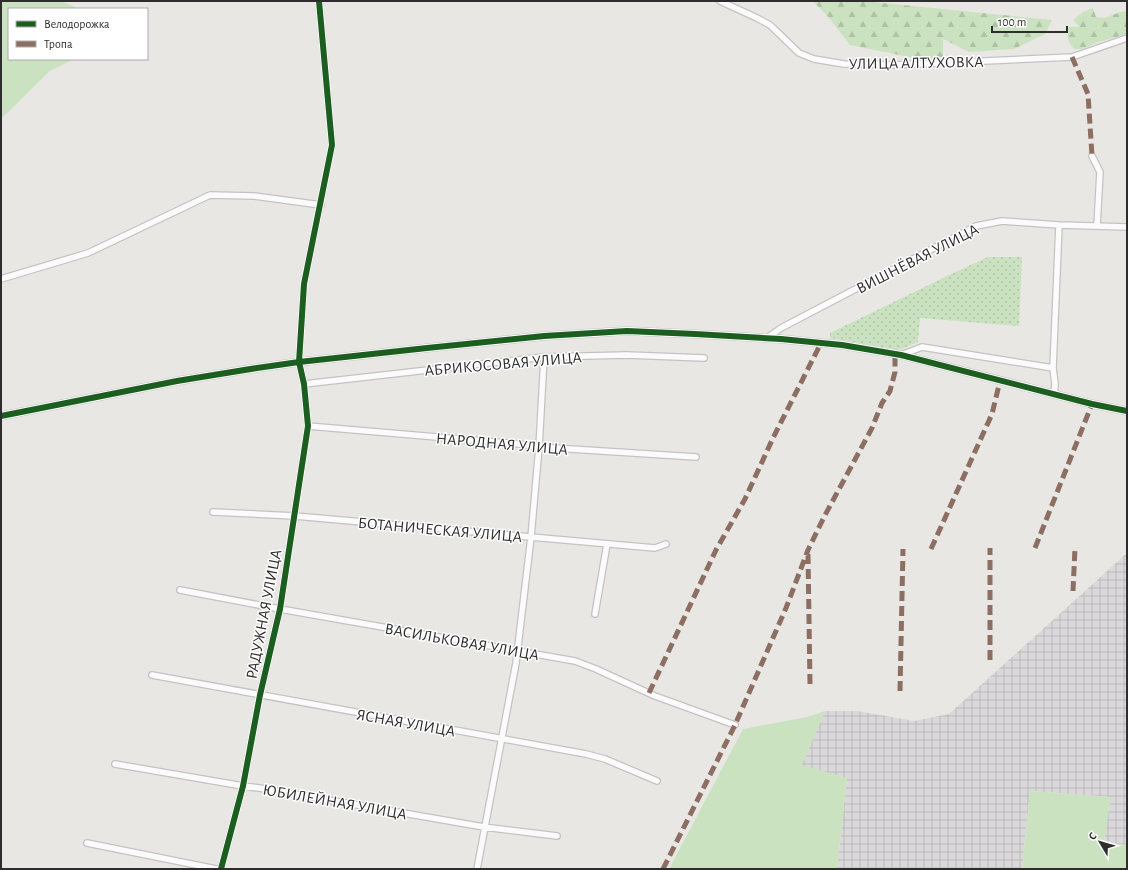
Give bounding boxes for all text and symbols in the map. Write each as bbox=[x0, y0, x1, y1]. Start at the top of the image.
legend bbox=[8, 8, 148, 60]
scale bar bbox=[992, 8, 1067, 34]
text: 100 m bbox=[998, 16, 1026, 28]
text: Велодорожка bbox=[44, 18, 110, 30]
text: Тропа bbox=[44, 38, 73, 50]
street label: УЛИЦА АЛТУХОВКА bbox=[848, 54, 984, 72]
street label: ВИШНЁВАЯ УЛИЦА bbox=[853, 219, 982, 297]
street label: АБРИКОСОВАЯ УЛИЦА bbox=[424, 349, 583, 379]
street label: НАРОДНАЯ УЛИЦА bbox=[435, 430, 569, 458]
street label: БОТАНИЧЕСКАЯ УЛИЦА bbox=[357, 515, 523, 545]
street label: РАДУЖНАЯ УЛИЦА bbox=[244, 547, 285, 680]
street label: ВАСИЛЬКОВАЯ УЛИЦА bbox=[383, 621, 541, 664]
street label: ЯСНАЯ УЛИЦА bbox=[355, 706, 457, 740]
street label: ЮБИЛЕЙНАЯ УЛИЦА bbox=[262, 780, 409, 823]
north arrow bbox=[1080, 822, 1120, 862]
text: С bbox=[1086, 830, 1099, 842]

